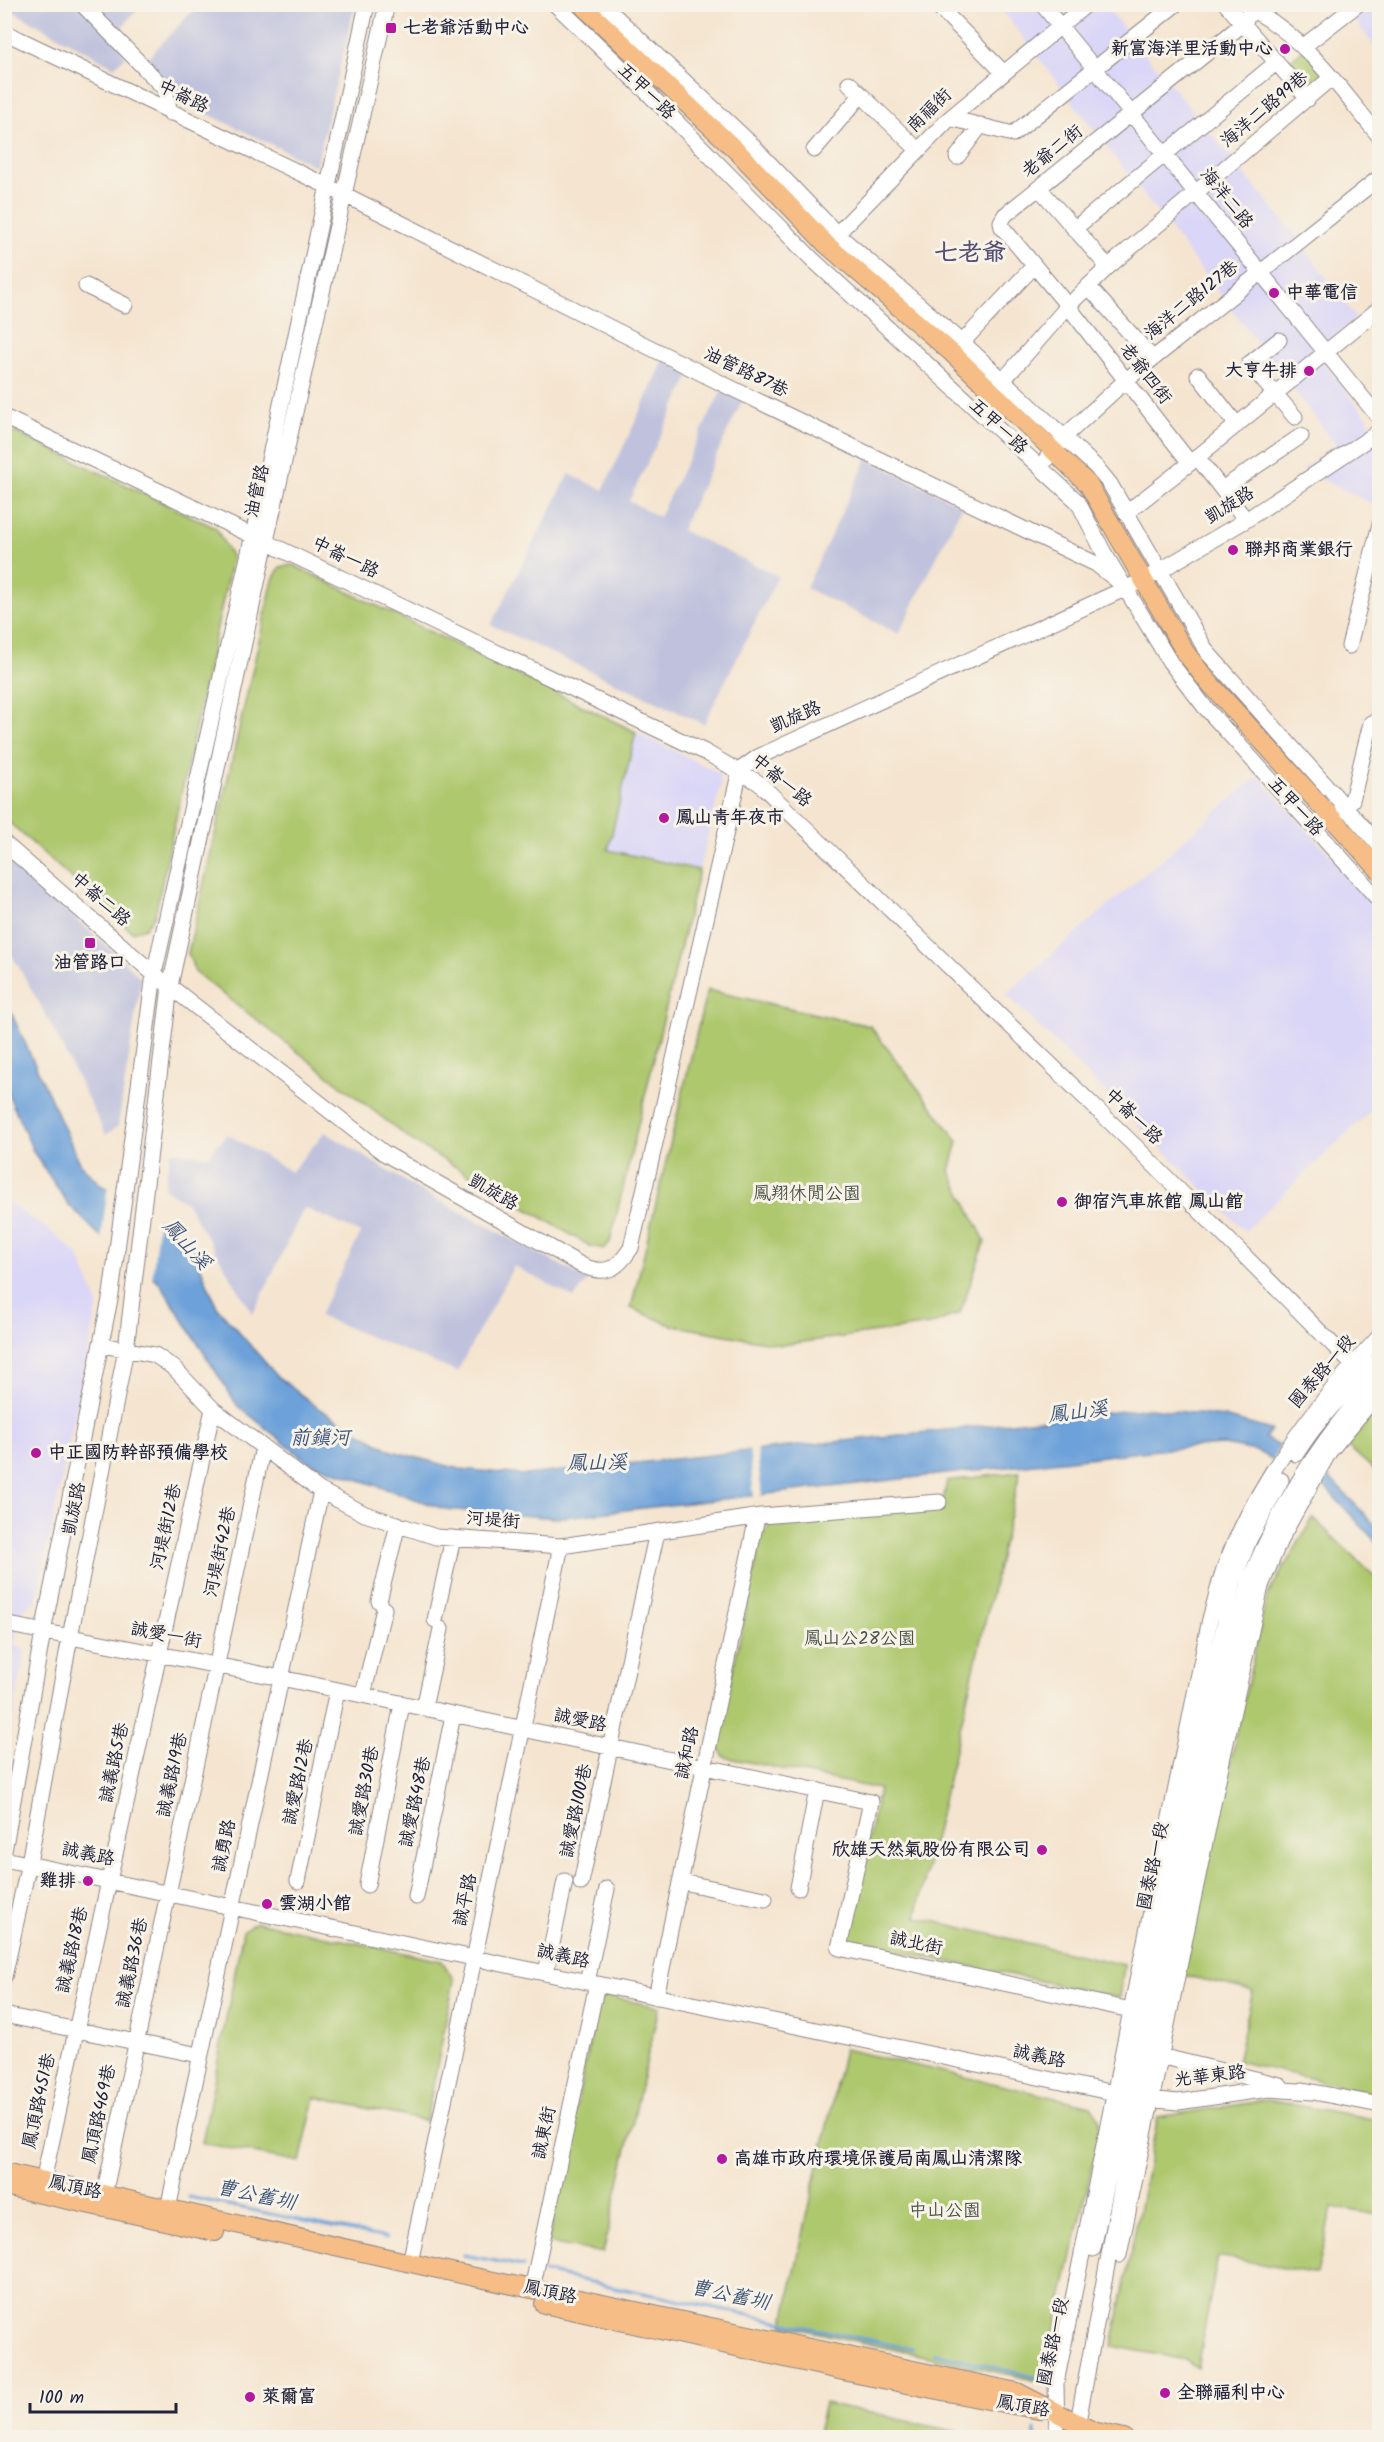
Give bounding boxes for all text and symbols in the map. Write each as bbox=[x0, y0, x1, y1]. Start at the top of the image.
place label: 七老爺活動中心 bbox=[403, 14, 529, 43]
marker: 七老爺活動中心 bbox=[384, 21, 398, 35]
place label: 新富海洋里活動中心 bbox=[1111, 35, 1273, 64]
marker: 新富海洋里活動中心 bbox=[1278, 42, 1292, 56]
street label: 五甲一路 bbox=[610, 57, 682, 127]
street label: 海洋二路99巷 bbox=[1214, 64, 1316, 156]
street label: 中崙路 bbox=[152, 72, 214, 122]
street label: 南福街 bbox=[901, 82, 959, 140]
street label: 老爺二街 bbox=[1016, 118, 1090, 186]
street label: 海洋二路 bbox=[1192, 162, 1260, 236]
district label: 七老爺 bbox=[934, 234, 1006, 273]
street label: 海洋二路127巷 bbox=[1138, 254, 1246, 348]
place label: 中華電信 bbox=[1286, 279, 1358, 308]
marker: 中華電信 bbox=[1267, 286, 1281, 300]
street label: 老爺四街 bbox=[1111, 337, 1179, 411]
street label: 油管路87巷 bbox=[699, 340, 793, 406]
place label: 大亨牛排 bbox=[1225, 357, 1297, 386]
marker: 大亨牛排 bbox=[1302, 364, 1316, 378]
street label: 五甲一路 bbox=[962, 392, 1034, 462]
street label: 油管路 bbox=[238, 461, 278, 521]
street label: 凱旋路 bbox=[1199, 479, 1261, 533]
street label: 中崙一路 bbox=[306, 529, 384, 587]
place label: 聯邦商業銀行 bbox=[1245, 536, 1353, 565]
marker: 聯邦商業銀行 bbox=[1226, 543, 1240, 557]
street label: 凱旋路 bbox=[765, 694, 827, 742]
street label: 中崙一路 bbox=[744, 747, 818, 815]
street label: 五甲一路 bbox=[1260, 771, 1330, 843]
place label: 鳳山青年夜市 bbox=[676, 804, 784, 833]
marker: 鳳山青年夜市 bbox=[657, 811, 671, 825]
street label: 中崙二路 bbox=[63, 865, 137, 935]
marker: 油管路口 bbox=[83, 936, 97, 950]
place label: 油管路口 bbox=[54, 949, 126, 978]
street label: 中崙一路 bbox=[1097, 1082, 1169, 1152]
street label: 凱旋路 bbox=[462, 1167, 524, 1219]
park label: 鳳翔休閒公園 bbox=[753, 1180, 861, 1209]
place label: 御宿汽車旅館 鳳山館 bbox=[1074, 1188, 1243, 1217]
marker: 御宿汽車旅館 鳳山館 bbox=[1055, 1195, 1069, 1209]
water label: 鳳山溪 bbox=[153, 1211, 219, 1279]
street label: 國泰路一段 bbox=[1283, 1329, 1363, 1415]
water label: 鳳山溪 bbox=[1045, 1393, 1111, 1433]
water label: 前鎮河 bbox=[290, 1423, 353, 1455]
place label: 中正國防幹部預備學校 bbox=[48, 1439, 228, 1468]
marker: 中正國防幹部預備學校 bbox=[29, 1446, 43, 1460]
water label: 鳳山溪 bbox=[566, 1447, 628, 1481]
street label: 凱旋路 bbox=[56, 1480, 94, 1538]
street label: 河堤街12巷 bbox=[144, 1481, 190, 1573]
street label: 河堤街42巷 bbox=[197, 1504, 245, 1600]
street label: 河堤街 bbox=[465, 1505, 521, 1537]
street label: 誠愛一街 bbox=[128, 1615, 204, 1657]
park label: 鳳山公28公園 bbox=[804, 1625, 916, 1654]
street label: 誠愛路 bbox=[551, 1701, 609, 1741]
street label: 誠義路5巷 bbox=[92, 1720, 138, 1806]
street label: 誠和路 bbox=[668, 1724, 708, 1782]
street label: 誠義路19巷 bbox=[150, 1730, 196, 1820]
street label: 誠愛路12巷 bbox=[276, 1736, 322, 1828]
street label: 誠愛路30巷 bbox=[342, 1743, 388, 1839]
street label: 誠愛路48巷 bbox=[392, 1754, 440, 1850]
street label: 誠愛路100巷 bbox=[553, 1761, 601, 1861]
street label: 誠勇路 bbox=[205, 1817, 245, 1875]
street label: 國泰路一段 bbox=[1130, 1819, 1178, 1913]
street label: 誠義路 bbox=[59, 1835, 117, 1875]
place label: 欣雄天然氣股份有限公司 bbox=[832, 1836, 1030, 1865]
marker: 欣雄天然氣股份有限公司 bbox=[1035, 1843, 1049, 1857]
place label: 雞排 bbox=[40, 1867, 76, 1896]
street label: 誠平路 bbox=[446, 1871, 486, 1929]
marker: 雞排 bbox=[81, 1874, 95, 1888]
place label: 雲湖小館 bbox=[279, 1890, 351, 1919]
marker: 雲湖小館 bbox=[260, 1897, 274, 1911]
street label: 誠義路18巷 bbox=[49, 1904, 97, 1996]
street label: 誠義路36巷 bbox=[109, 1915, 157, 2011]
street label: 誠北街 bbox=[887, 1924, 945, 1964]
street label: 誠義路 bbox=[533, 1937, 593, 1977]
street label: 誠義路 bbox=[1010, 2037, 1068, 2077]
street label: 鳳頂路451巷 bbox=[16, 2050, 64, 2152]
street label: 光華東路 bbox=[1173, 2058, 1247, 2096]
street label: 鳳頂路469巷 bbox=[75, 2062, 125, 2166]
street label: 誠東街 bbox=[525, 2104, 565, 2162]
place label: 高雄市政府環境保護局南鳳山清潔隊 bbox=[734, 2145, 1022, 2174]
marker: 高雄市政府環境保護局南鳳山清潔隊 bbox=[715, 2152, 729, 2166]
street label: 鳳頂路 bbox=[46, 2168, 104, 2208]
water label: 曹公舊圳 bbox=[214, 2172, 300, 2220]
park label: 中山公園 bbox=[909, 2197, 981, 2226]
water label: 曹公舊圳 bbox=[688, 2272, 774, 2320]
street label: 鳳頂路 bbox=[521, 2273, 579, 2313]
street label: 國泰路一段 bbox=[1030, 2295, 1078, 2389]
scale bar bbox=[30, 2376, 176, 2414]
place label: 全聯福利中心 bbox=[1177, 2379, 1285, 2408]
place label: 萊爾富 bbox=[262, 2383, 316, 2412]
text: 100 m bbox=[39, 2384, 84, 2413]
marker: 全聯福利中心 bbox=[1158, 2386, 1172, 2400]
street label: 鳳頂路 bbox=[994, 2388, 1052, 2426]
marker: 萊爾富 bbox=[243, 2390, 257, 2404]

